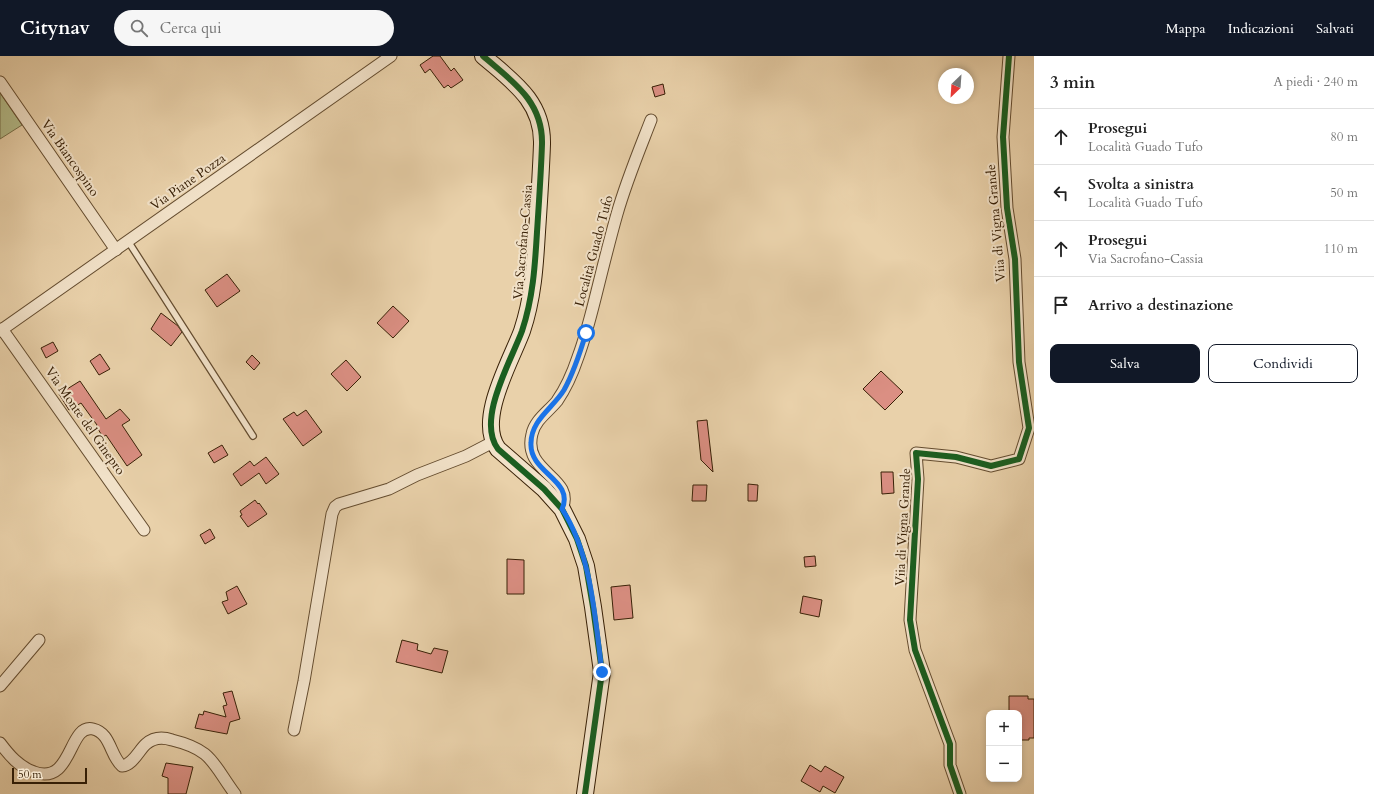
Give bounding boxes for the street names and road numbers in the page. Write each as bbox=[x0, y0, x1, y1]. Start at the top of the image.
street label: Via Biancospino bbox=[37, 116, 103, 200]
street label: Via Piane Pozza bbox=[147, 149, 230, 215]
street label: Viia di Vigna Grande bbox=[982, 163, 1010, 283]
street label: Via Sacrofano-Cassia bbox=[509, 183, 537, 300]
street label: Località Guado Tufo bbox=[570, 193, 618, 309]
street label: Via Monte del Ginepro bbox=[41, 363, 129, 479]
street label: Viia di Vigna Grande bbox=[891, 468, 915, 586]

